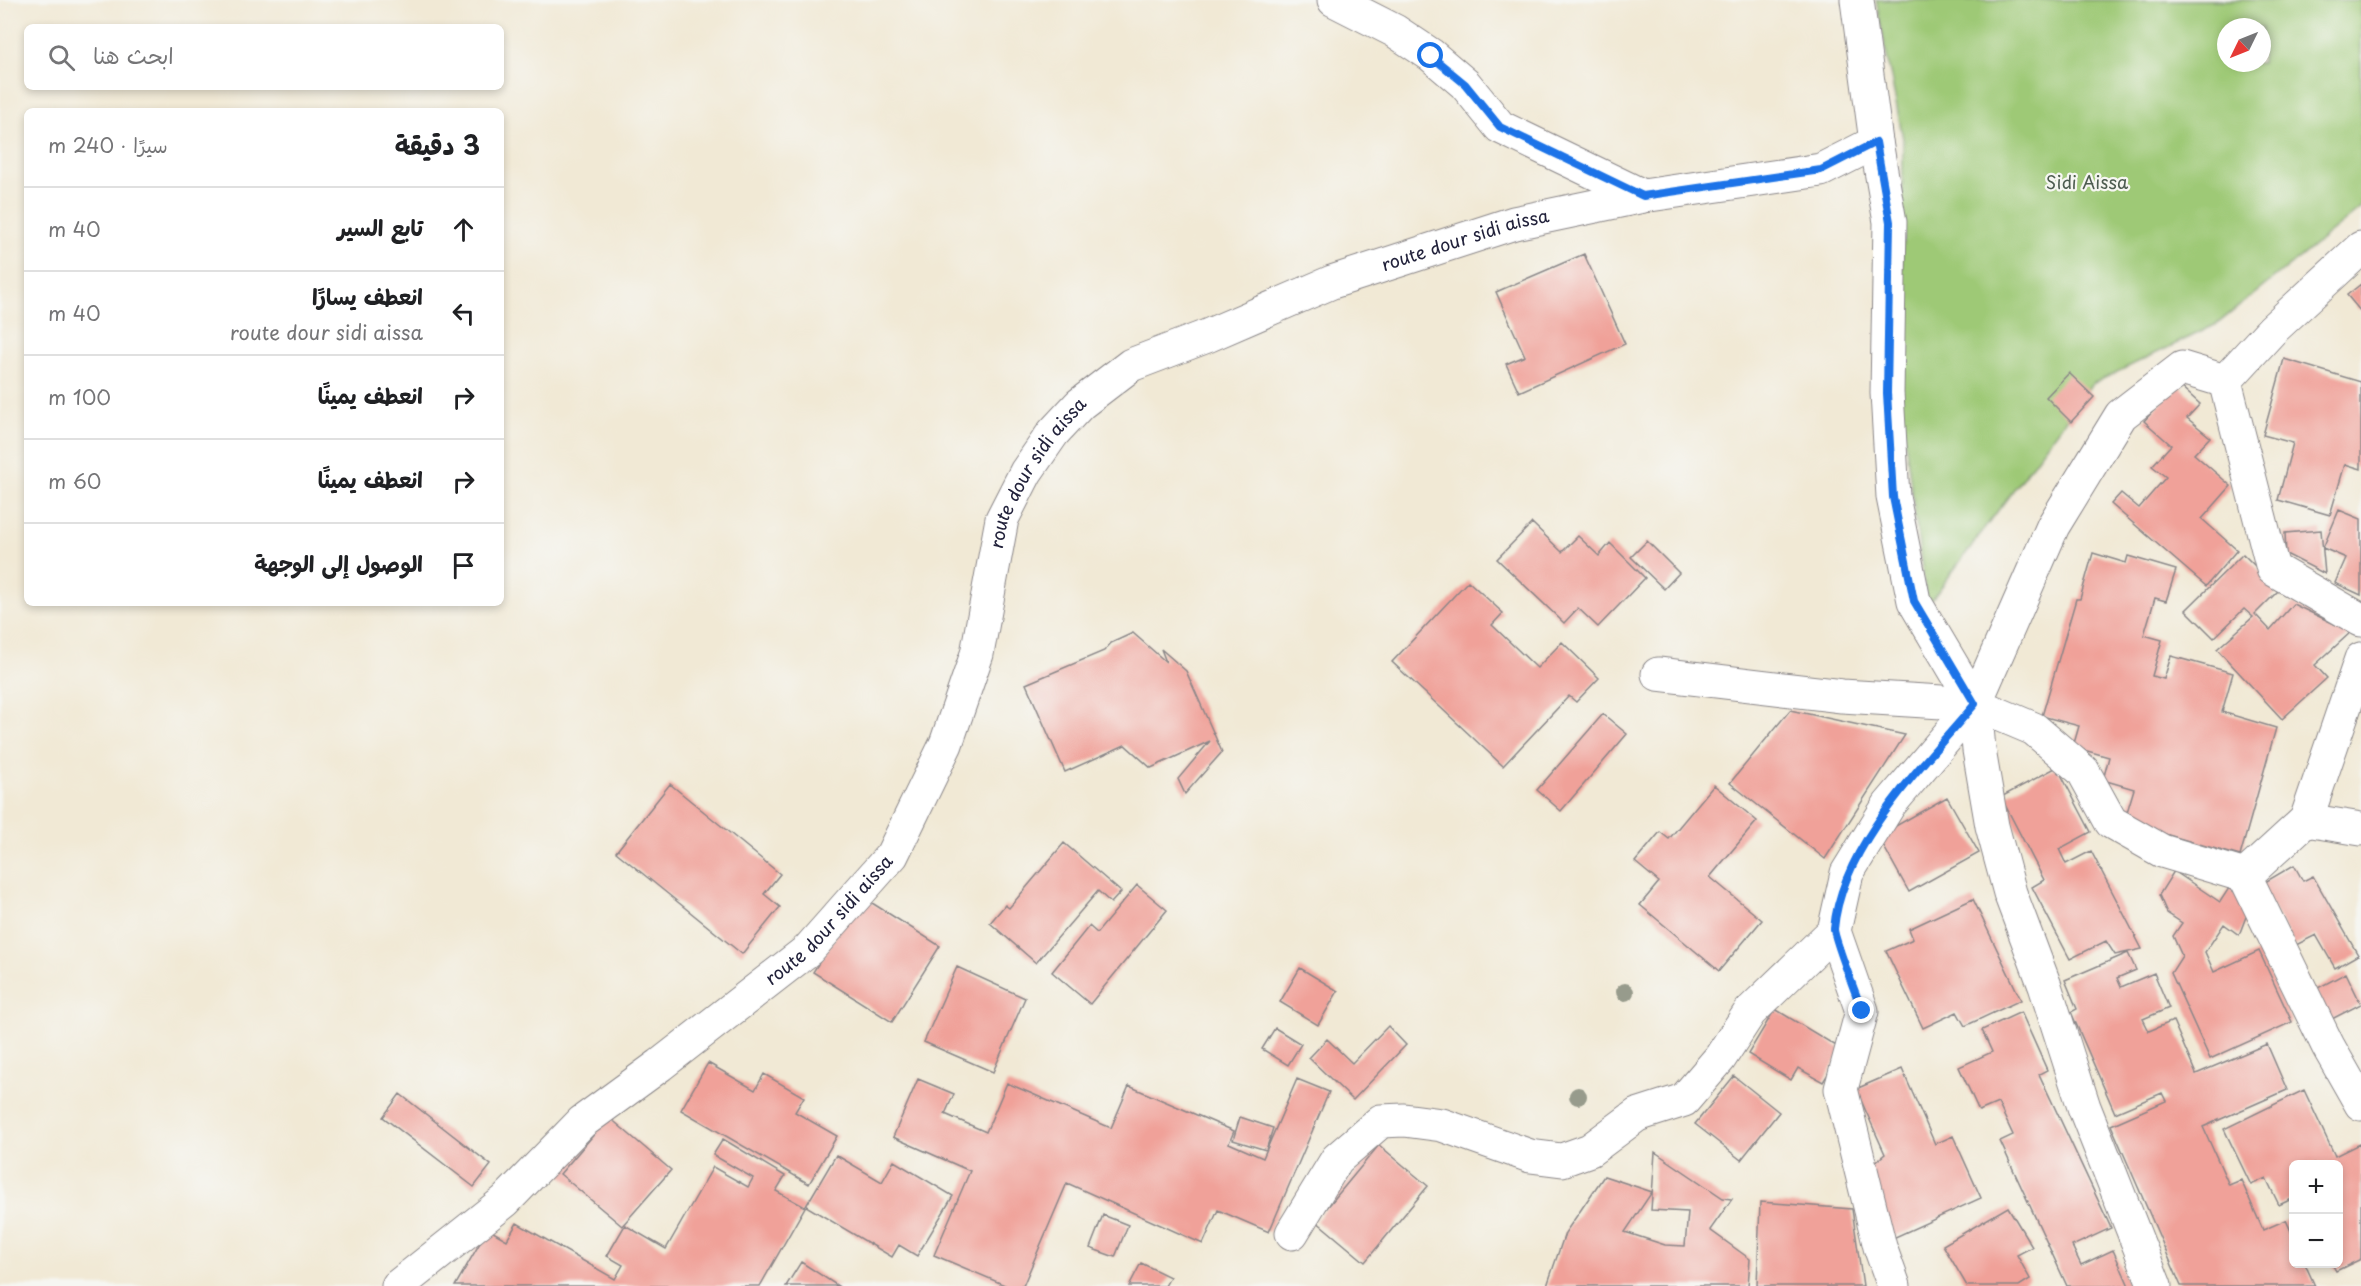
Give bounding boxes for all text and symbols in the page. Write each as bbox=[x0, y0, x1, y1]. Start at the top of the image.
north arrow bbox=[2217, 18, 2271, 72]
search box bbox=[24, 24, 504, 90]
text: ابحث هنا bbox=[93, 38, 174, 71]
icon: search bbox=[45, 41, 78, 74]
route start bbox=[1417, 42, 1443, 68]
text: 3 دقيقة bbox=[395, 125, 480, 164]
text: سيرًا · 240 m bbox=[48, 130, 168, 160]
park label: Sidi Aissa bbox=[2046, 168, 2129, 195]
street label: route dour sidi aissa bbox=[1377, 201, 1552, 277]
text: تابع السير bbox=[338, 210, 423, 243]
icon: ahead bbox=[447, 213, 480, 246]
text: 40 m bbox=[48, 214, 101, 244]
text: انعطف يسارًا bbox=[312, 279, 423, 312]
icon: left bbox=[447, 297, 480, 330]
text: 40 m bbox=[48, 298, 101, 328]
text: route dour sidi aissa bbox=[230, 317, 423, 347]
text: انعطف يمينًا bbox=[318, 378, 423, 411]
icon: right bbox=[447, 381, 480, 414]
text: 100 m bbox=[48, 382, 111, 412]
street label: route dour sidi aissa bbox=[982, 390, 1092, 550]
text: انعطف يمينًا bbox=[318, 462, 423, 495]
icon: right bbox=[447, 465, 480, 498]
text: 60 m bbox=[48, 466, 101, 496]
text: الوصول إلى الوجهة bbox=[254, 546, 423, 579]
icon: arrive bbox=[447, 549, 480, 582]
street label: route dour sidi aissa bbox=[758, 847, 899, 991]
route end bbox=[1848, 997, 1874, 1023]
map controls bbox=[2289, 1160, 2343, 1268]
button: + bbox=[2289, 1160, 2343, 1214]
button: − bbox=[2289, 1214, 2343, 1268]

